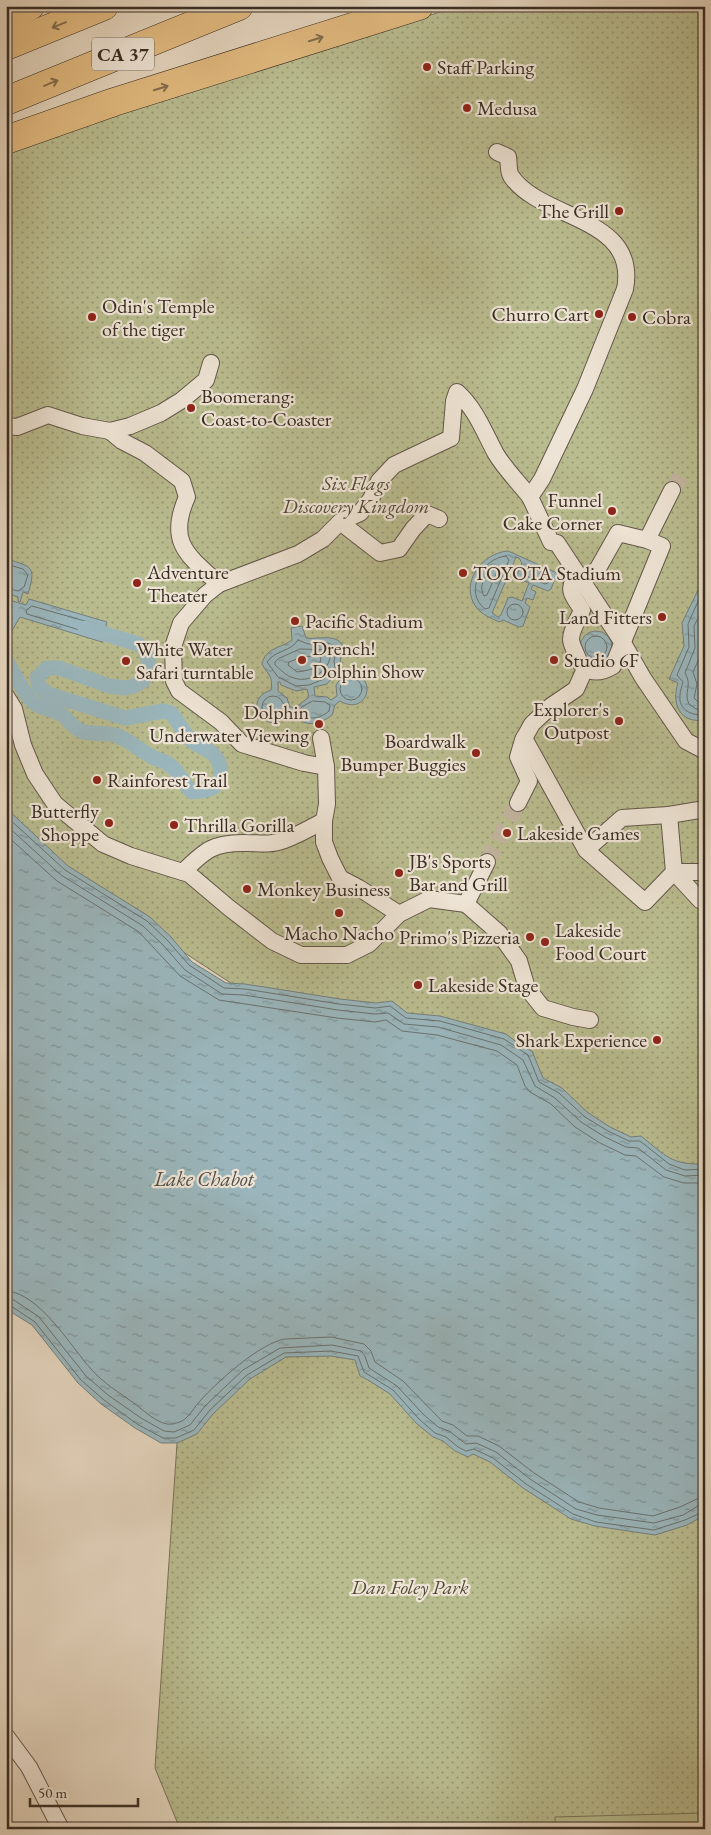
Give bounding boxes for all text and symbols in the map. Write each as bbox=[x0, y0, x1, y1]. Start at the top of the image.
one-way arrow bbox=[52, 20, 67, 30]
one-way arrow bbox=[307, 34, 323, 44]
road number: CA 37 bbox=[92, 38, 154, 70]
place label: Staff Parking bbox=[437, 54, 535, 80]
marker: Staff Parking bbox=[421, 61, 433, 73]
one-way arrow bbox=[43, 78, 58, 87]
one-way arrow bbox=[152, 82, 168, 92]
place label: Medusa bbox=[477, 95, 537, 121]
marker: Medusa bbox=[461, 102, 473, 114]
place label: The Grill bbox=[538, 198, 609, 224]
marker: The Grill bbox=[613, 205, 625, 217]
place label: Odin's Temple of the tiger bbox=[102, 293, 215, 342]
place label: Churro Cart bbox=[492, 301, 590, 327]
place label: Cobra bbox=[642, 304, 691, 330]
marker: Churro Cart bbox=[593, 308, 605, 320]
marker: Odin's Temple of the tiger bbox=[86, 311, 98, 323]
marker: Cobra bbox=[626, 311, 638, 323]
place label: Boomerang: Coast-to-Coaster bbox=[201, 383, 332, 432]
marker: Boomerang: Coast-to-Coaster bbox=[185, 402, 197, 414]
park label: Six Flags Discovery Kingdom bbox=[282, 470, 429, 519]
place label: Funnel Cake Corner bbox=[503, 487, 602, 536]
marker: Funnel Cake Corner bbox=[606, 505, 618, 517]
place label: Adventure Theater bbox=[146, 559, 229, 608]
place label: TOYOTA Stadium bbox=[473, 560, 622, 586]
marker: TOYOTA Stadium bbox=[457, 567, 469, 579]
marker: Adventure Theater bbox=[131, 577, 143, 589]
place label: Land Fitters bbox=[559, 604, 652, 630]
place label: Pacific Stadium bbox=[305, 608, 424, 634]
marker: Land Fitters bbox=[656, 611, 668, 623]
marker: Pacific Stadium bbox=[289, 615, 301, 627]
place label: Drench! Dolphin Show bbox=[312, 635, 425, 684]
place label: White Water Safari turntable bbox=[136, 636, 254, 685]
place label: Studio 6F bbox=[564, 647, 639, 673]
marker: Drench! Dolphin Show bbox=[296, 654, 308, 666]
marker: Studio 6F bbox=[548, 654, 560, 666]
marker: White Water Safari turntable bbox=[120, 655, 132, 667]
place label: Explorer's Outpost bbox=[533, 696, 610, 745]
place label: Dolphin Underwater Viewing bbox=[149, 699, 309, 748]
marker: Explorer's Outpost bbox=[613, 715, 625, 727]
marker: Dolphin Underwater Viewing bbox=[313, 718, 325, 730]
place label: Boardwalk Bumper Buggies bbox=[340, 728, 467, 777]
marker: Boardwalk Bumper Buggies bbox=[470, 747, 482, 759]
place label: Rainforest Trail bbox=[107, 767, 228, 793]
marker: Rainforest Trail bbox=[91, 774, 103, 786]
place label: Butterfly Shoppe bbox=[31, 798, 99, 847]
place label: Thrilla Gorilla bbox=[184, 812, 295, 838]
marker: Butterfly Shoppe bbox=[103, 817, 115, 829]
marker: Thrilla Gorilla bbox=[168, 819, 180, 831]
place label: Lakeside Games bbox=[517, 820, 640, 846]
marker: Lakeside Games bbox=[501, 827, 513, 839]
place label: JB's Sports Bar and Grill bbox=[407, 848, 508, 897]
marker: JB's Sports Bar and Grill bbox=[393, 867, 405, 879]
place label: Monkey Business bbox=[257, 876, 390, 902]
marker: Monkey Business bbox=[241, 883, 253, 895]
marker: Macho Nacho bbox=[333, 907, 345, 919]
place label: Lakeside Food Court bbox=[555, 917, 647, 966]
place label: Macho Nacho bbox=[284, 920, 394, 946]
place label: Primo's Pizzeria bbox=[399, 924, 520, 950]
marker: Primo's Pizzeria bbox=[524, 931, 536, 943]
marker: Lakeside Food Court bbox=[539, 936, 551, 948]
place label: Lakeside Stage bbox=[428, 972, 538, 998]
marker: Lakeside Stage bbox=[412, 979, 424, 991]
place label: Shark Experience bbox=[516, 1027, 647, 1053]
marker: Shark Experience bbox=[651, 1034, 663, 1046]
water label: Lake Chabot bbox=[153, 1165, 255, 1192]
park label: Dan Foley Park bbox=[350, 1574, 469, 1600]
scale bar bbox=[30, 1775, 138, 1807]
text: 50 m bbox=[38, 1783, 67, 1802]

